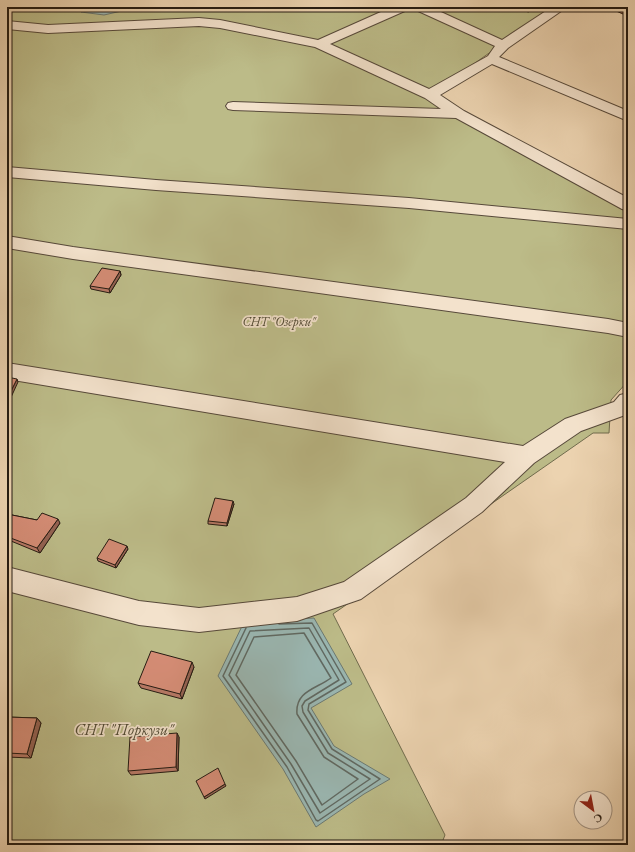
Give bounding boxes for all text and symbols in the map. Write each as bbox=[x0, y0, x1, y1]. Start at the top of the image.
park label: СНТ "Озерки" bbox=[242, 313, 317, 330]
park label: СНТ "Поркузи" bbox=[75, 719, 175, 740]
north arrow bbox=[573, 790, 613, 830]
text: С bbox=[591, 810, 605, 827]

